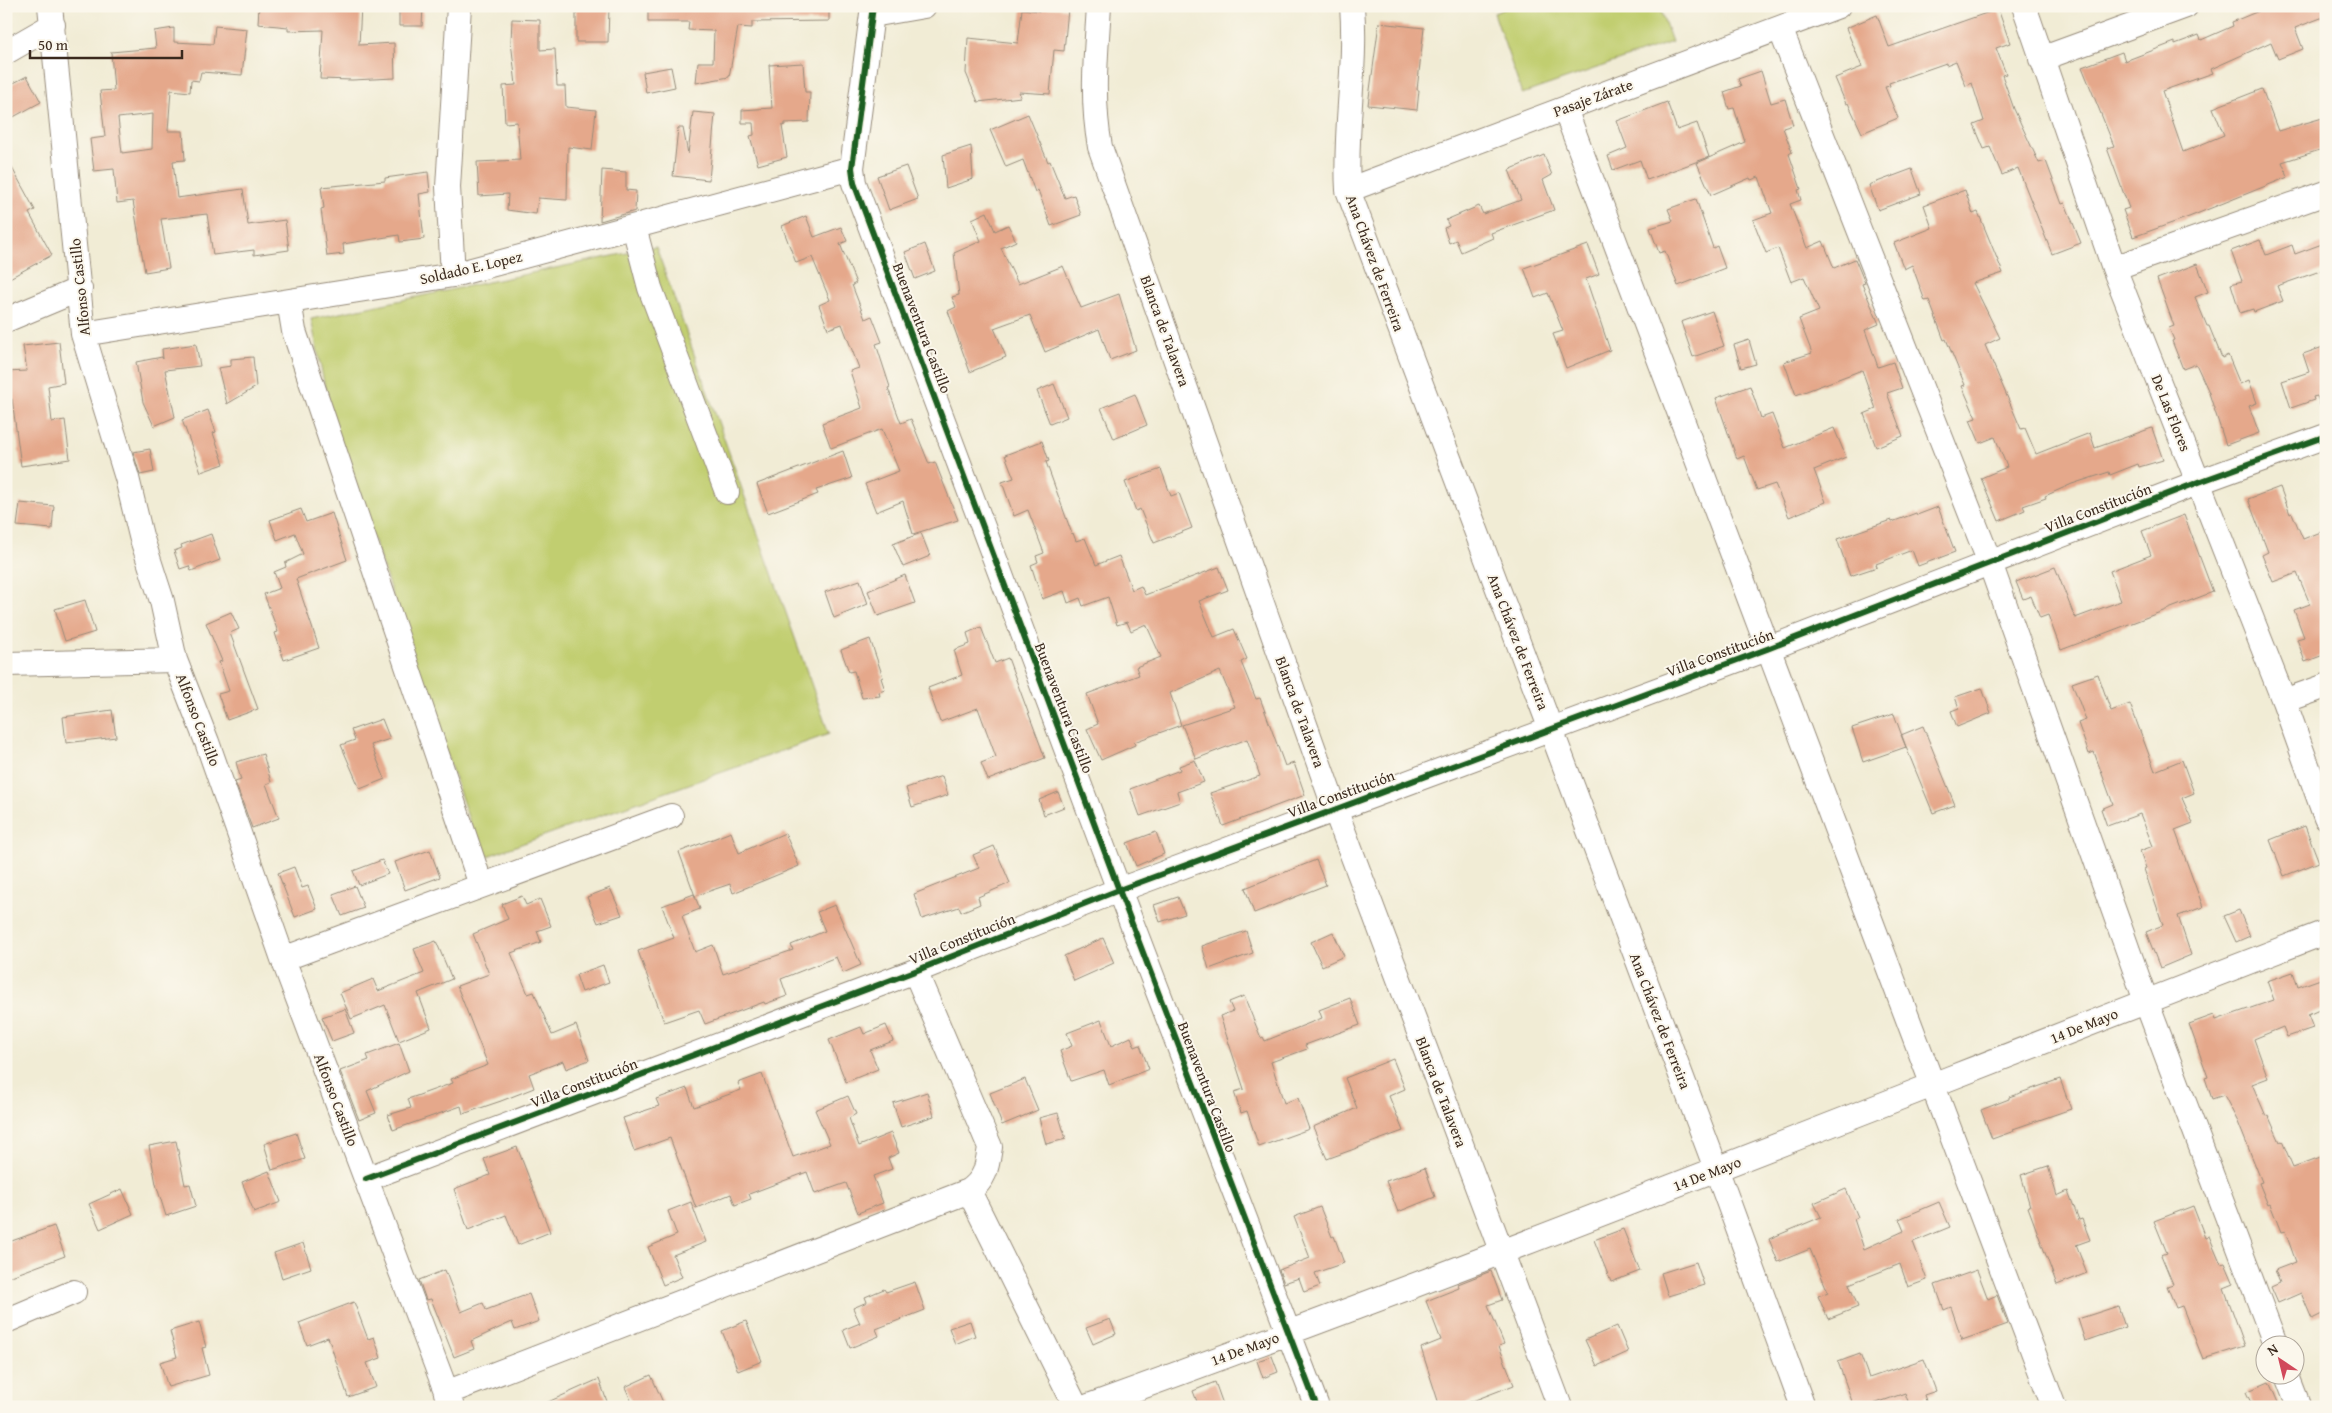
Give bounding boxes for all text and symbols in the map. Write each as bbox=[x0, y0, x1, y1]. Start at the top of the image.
scale bar bbox=[30, 28, 182, 60]
text: 50 m bbox=[38, 34, 69, 55]
street label: Pasaje Zárate bbox=[1550, 73, 1635, 122]
street label: Ana Chávez de Ferreira bbox=[1341, 191, 1410, 334]
street label: Alfonso Castillo bbox=[64, 237, 95, 337]
street label: Soldado E. Lopez bbox=[418, 245, 525, 289]
street label: Buenaventura Castillo bbox=[888, 260, 957, 396]
street label: Blanca de Talavera bbox=[1136, 272, 1195, 389]
street label: De Las Flores bbox=[2147, 371, 2196, 454]
street label: Villa Constitución bbox=[2041, 477, 2155, 538]
street label: Ana Chávez de Ferreira bbox=[1483, 571, 1554, 713]
street label: Villa Constitución bbox=[1663, 623, 1777, 682]
street label: Buenaventura Castillo bbox=[1030, 640, 1099, 776]
street label: Blanca de Talavera bbox=[1271, 653, 1330, 770]
street label: Alfonso Castillo bbox=[171, 670, 226, 770]
street label: Villa Constitución bbox=[1284, 764, 1398, 823]
street label: Villa Constitución bbox=[906, 907, 1019, 969]
street label: Ana Chávez de Ferreira bbox=[1625, 950, 1696, 1092]
street label: 14 De Mayo bbox=[2047, 1002, 2121, 1049]
street label: Buenaventura Castillo bbox=[1173, 1019, 1242, 1155]
street label: Blanca de Talavera bbox=[1411, 1033, 1472, 1150]
street label: Alfonso Castillo bbox=[309, 1050, 364, 1150]
street label: Villa Constitución bbox=[527, 1052, 641, 1113]
street label: 14 De Mayo bbox=[1670, 1151, 1744, 1196]
street label: 14 De Mayo bbox=[1208, 1326, 1282, 1371]
north arrow bbox=[2254, 1336, 2304, 1386]
text: N bbox=[2263, 1338, 2283, 1360]

